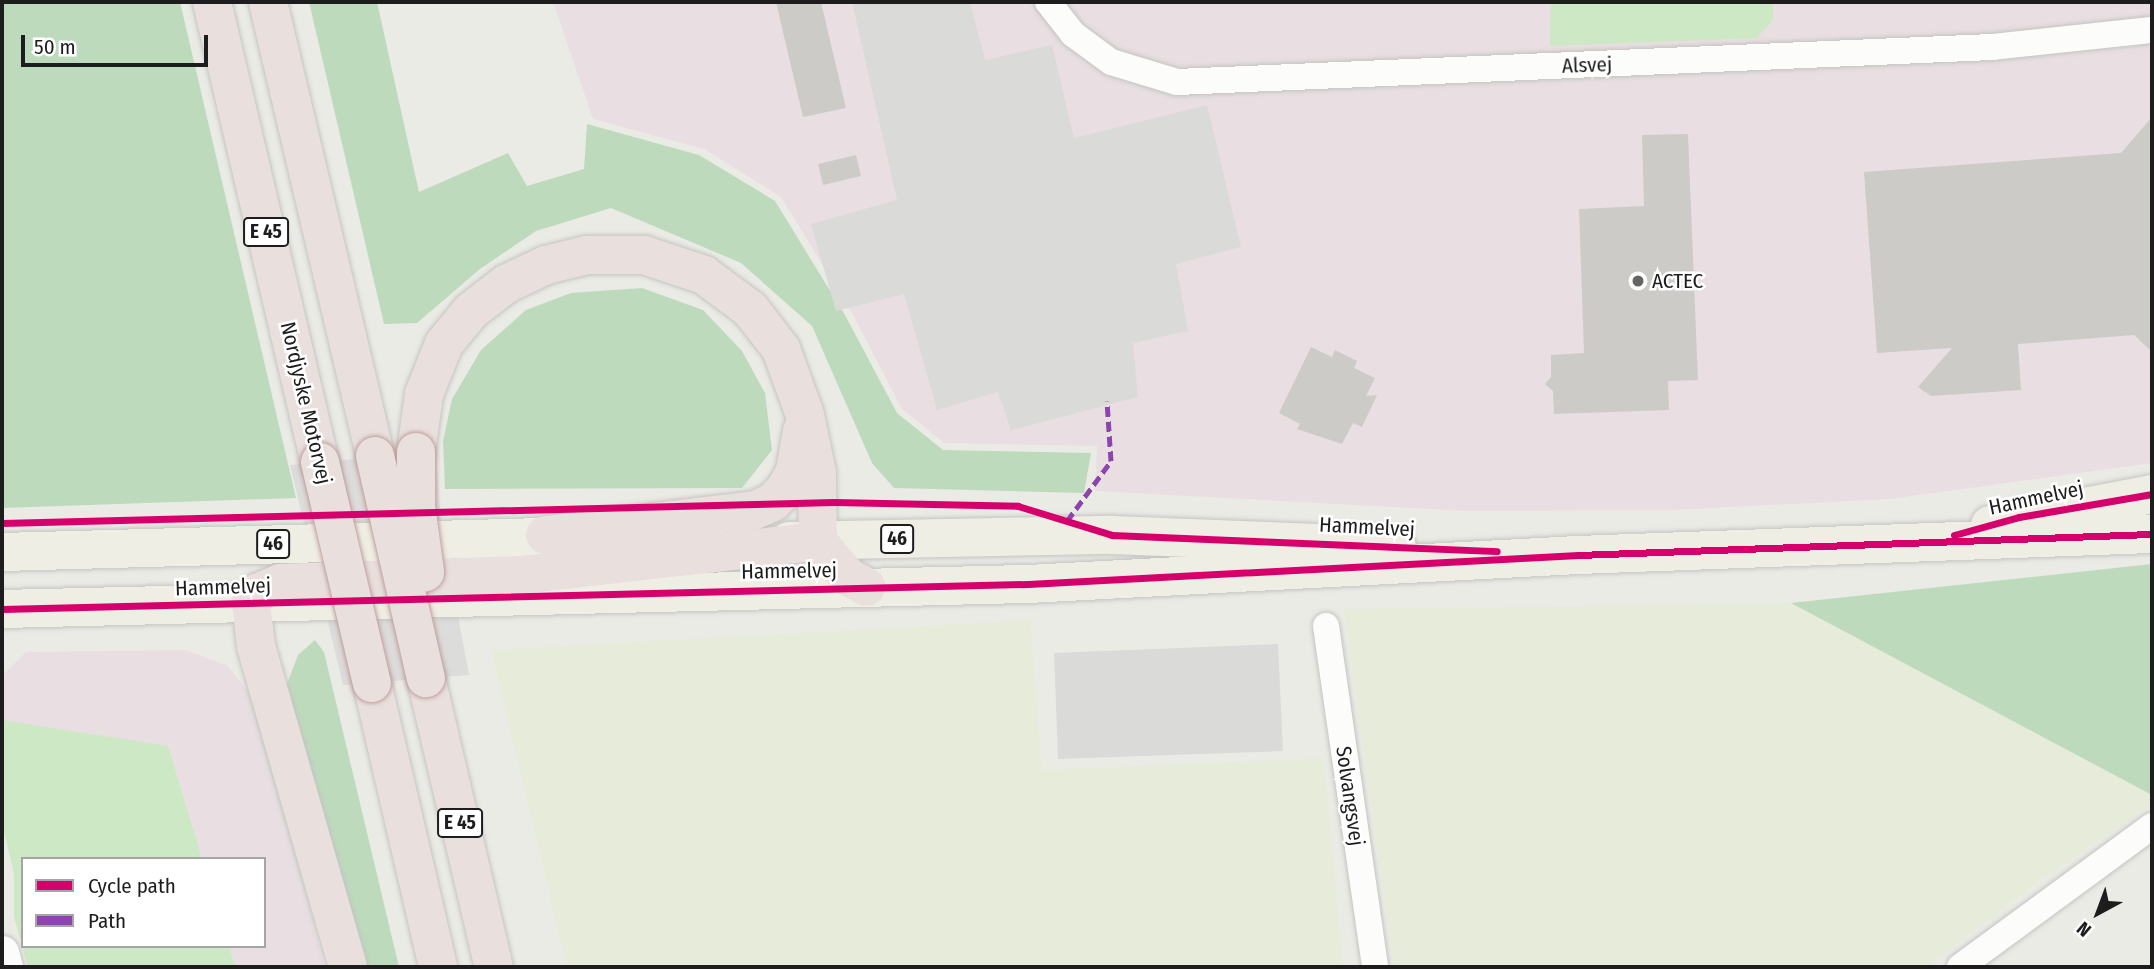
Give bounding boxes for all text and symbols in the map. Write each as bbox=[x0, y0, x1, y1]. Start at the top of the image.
scale bar bbox=[24, 21, 212, 65]
text: 50 m bbox=[34, 34, 76, 60]
street label: Alsvej bbox=[1561, 52, 1613, 78]
road number: E 45 bbox=[242, 216, 290, 248]
place label: ACTEC bbox=[1652, 268, 1703, 294]
marker: ACTEC bbox=[1630, 273, 1646, 289]
street label: Nordjyske Motorvej bbox=[275, 319, 337, 487]
street label: Hammelvej bbox=[1986, 476, 2086, 520]
street label: Hammelvej bbox=[1318, 512, 1416, 542]
road number: 46 bbox=[880, 524, 914, 554]
road number: 46 bbox=[256, 528, 290, 559]
street label: Hammelvej bbox=[741, 558, 837, 584]
street label: Hammelvej bbox=[175, 573, 271, 601]
street label: Solvangsvej bbox=[1331, 744, 1369, 848]
road number: E 45 bbox=[435, 808, 484, 838]
legend bbox=[21, 857, 266, 948]
text: Cycle path bbox=[88, 873, 176, 899]
north arrow bbox=[2063, 878, 2133, 948]
text: Path bbox=[88, 908, 126, 934]
text: N bbox=[2072, 917, 2096, 942]

